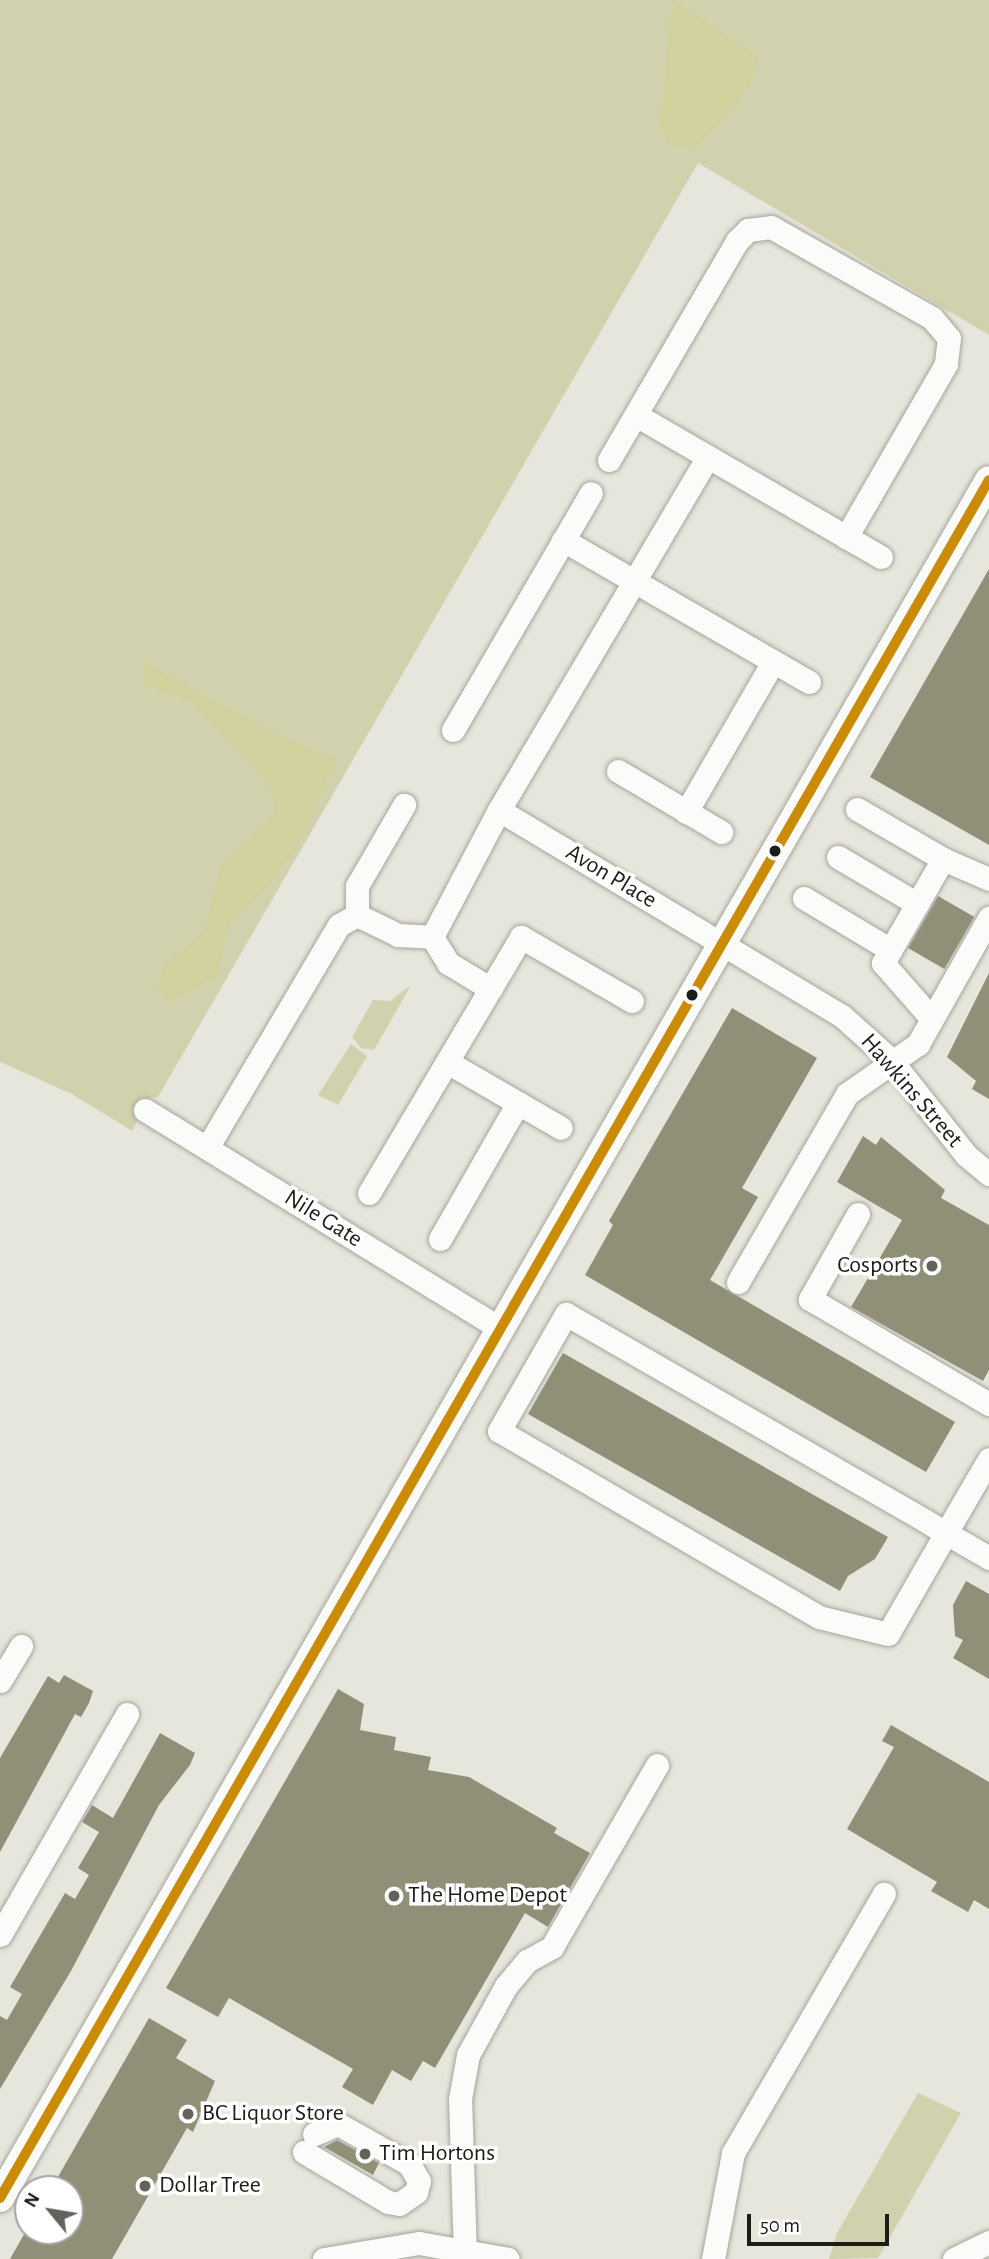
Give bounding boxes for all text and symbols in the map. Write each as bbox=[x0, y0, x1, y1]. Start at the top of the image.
street label: Avon Place bbox=[560, 839, 662, 915]
unlabelled marker bbox=[768, 844, 782, 858]
unlabelled marker bbox=[685, 988, 699, 1002]
street label: Hawkins Street bbox=[854, 1028, 968, 1154]
street label: Nile Gate bbox=[279, 1184, 367, 1254]
place label: Cosports bbox=[837, 1252, 918, 1280]
marker: Cosports bbox=[924, 1258, 940, 1274]
place label: The Home Depot bbox=[408, 1882, 567, 1910]
marker: The Home Depot bbox=[386, 1888, 402, 1904]
place label: BC Liquor Store bbox=[202, 2100, 344, 2128]
marker: BC Liquor Store bbox=[180, 2106, 196, 2122]
place label: Tim Hortons bbox=[379, 2140, 495, 2168]
marker: Tim Hortons bbox=[357, 2146, 373, 2162]
place label: Dollar Tree bbox=[159, 2172, 261, 2200]
north arrow bbox=[14, 2175, 84, 2245]
marker: Dollar Tree bbox=[137, 2178, 153, 2194]
text: N bbox=[21, 2190, 44, 2211]
scale bar bbox=[751, 2200, 893, 2244]
text: 50 m bbox=[760, 2215, 800, 2236]

